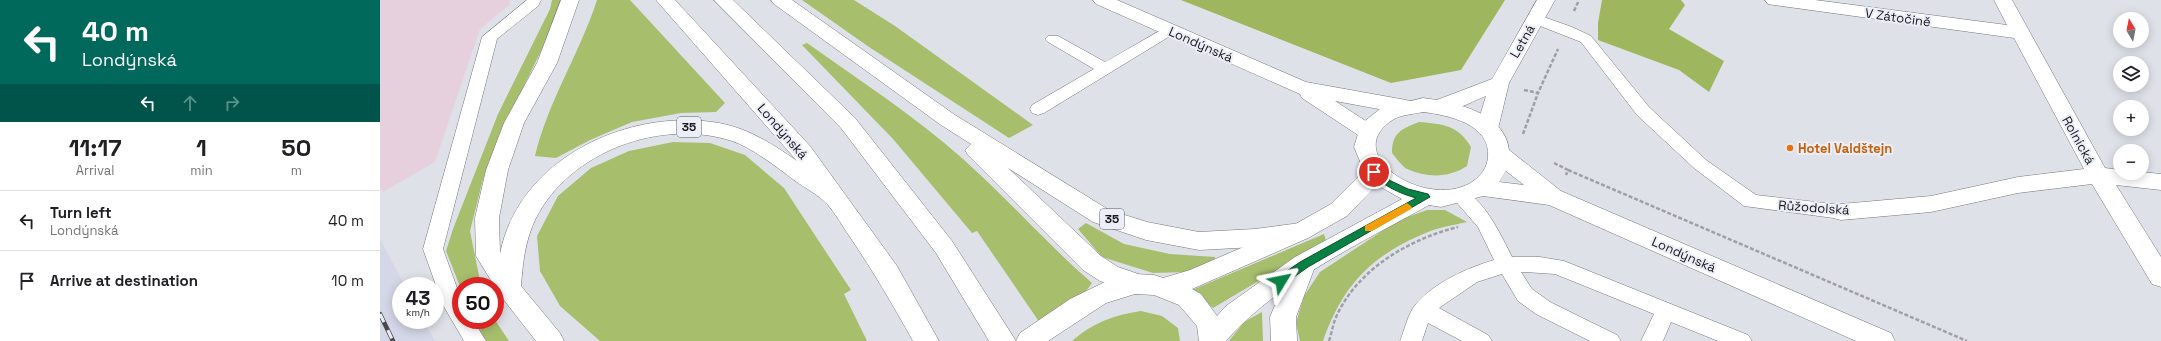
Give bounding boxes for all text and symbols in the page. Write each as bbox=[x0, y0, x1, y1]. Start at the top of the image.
street label: V Zátočině bbox=[1864, 4, 1932, 31]
north arrow bbox=[2113, 12, 2149, 48]
map controls bbox=[2113, 12, 2149, 180]
text: 40 m bbox=[82, 13, 149, 49]
icon: left bbox=[16, 16, 68, 68]
street label: Letná bbox=[1506, 21, 1539, 61]
street label: Londýnská bbox=[1166, 23, 1236, 66]
text: Londýnská bbox=[82, 48, 177, 71]
button: layers bbox=[2113, 56, 2149, 92]
icon: left bbox=[137, 92, 159, 114]
icon: ahead bbox=[179, 92, 201, 114]
icon: right bbox=[221, 92, 243, 114]
street label: Londýnská bbox=[754, 100, 812, 163]
button: + bbox=[2113, 100, 2149, 136]
street label: Rolnická bbox=[2058, 113, 2099, 168]
road number: 35 bbox=[677, 117, 701, 137]
text: 11:17 bbox=[69, 132, 122, 163]
text: 1 bbox=[196, 132, 207, 163]
text: 50 bbox=[281, 132, 311, 163]
place label: Hotel Valdštejn bbox=[1798, 140, 1892, 157]
marker: Hotel Valdštejn bbox=[1785, 143, 1795, 153]
button: − bbox=[2113, 144, 2149, 180]
pin bbox=[1357, 155, 1391, 189]
icon: arrive bbox=[1363, 161, 1385, 183]
text: Arrival bbox=[76, 162, 115, 179]
text: min bbox=[190, 162, 213, 179]
text: m bbox=[291, 162, 302, 179]
street label: Růžodolská bbox=[1778, 197, 1851, 219]
text: Turn left bbox=[50, 203, 112, 222]
road number: 35 bbox=[1100, 209, 1124, 229]
icon: left bbox=[16, 210, 38, 232]
text: 40 m bbox=[328, 211, 364, 230]
text: Londýnská bbox=[50, 222, 119, 239]
street label: Londýnská bbox=[1649, 233, 1719, 276]
position arrow bbox=[1260, 260, 1302, 302]
icon: arrive bbox=[16, 270, 38, 292]
text: Arrive at destination bbox=[50, 271, 198, 290]
text: 10 m bbox=[331, 271, 364, 290]
speed limit sign: 50 bbox=[452, 277, 504, 329]
text: 43 bbox=[406, 285, 430, 311]
text: km/h bbox=[406, 306, 430, 319]

